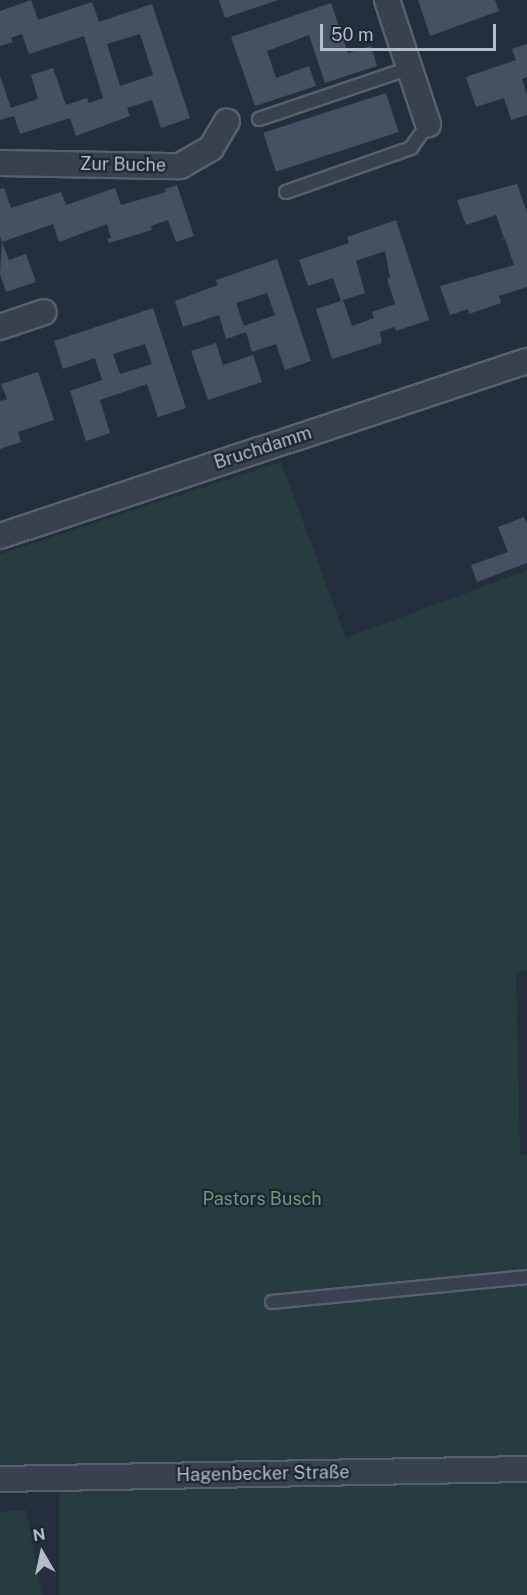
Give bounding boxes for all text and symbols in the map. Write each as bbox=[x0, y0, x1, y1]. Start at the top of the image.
scale bar bbox=[323, 12, 498, 50]
text: 50 m bbox=[331, 24, 374, 45]
street label: Zur Buche bbox=[80, 153, 166, 177]
street label: Bruchdamm bbox=[211, 422, 315, 474]
park label: Pastors Busch bbox=[202, 1188, 322, 1210]
street label: Hagenbecker Straße bbox=[176, 1462, 350, 1486]
north arrow bbox=[12, 1523, 72, 1583]
text: N bbox=[31, 1524, 47, 1545]

